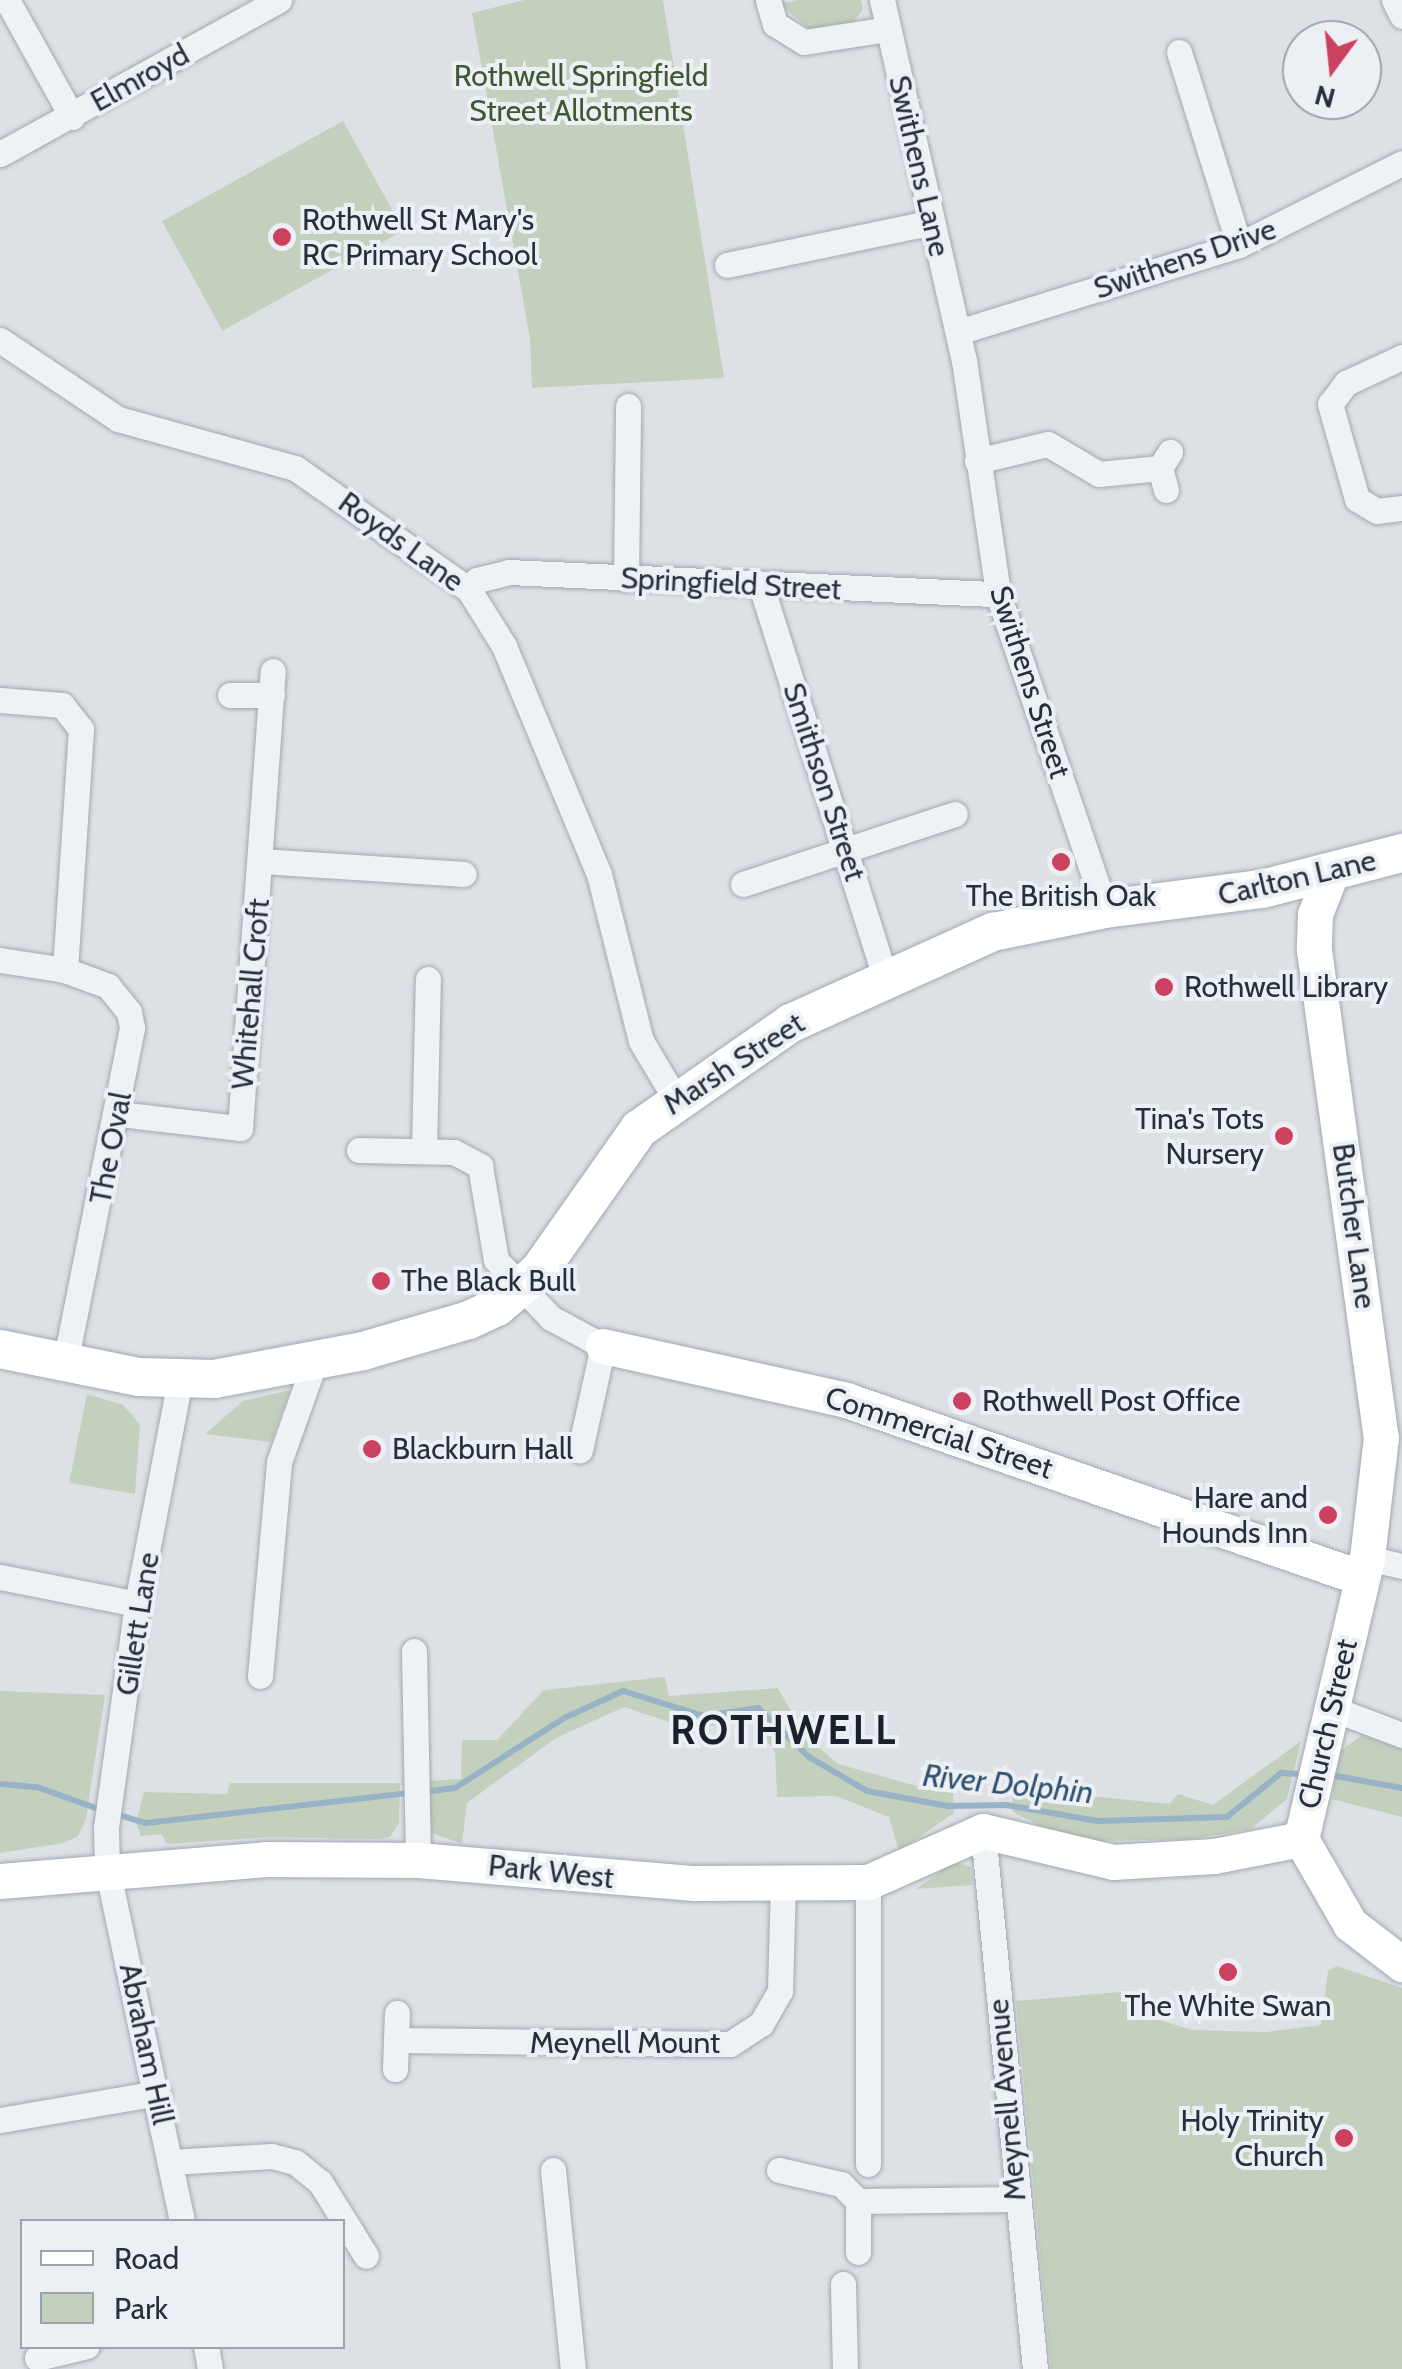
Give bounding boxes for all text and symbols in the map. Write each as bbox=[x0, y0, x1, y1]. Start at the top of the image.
north arrow bbox=[1282, 20, 1382, 120]
street label: Elmroyd bbox=[85, 36, 195, 120]
park label: Rothwell Springfield Street Allotments bbox=[454, 58, 708, 128]
street label: Swithens Lane bbox=[881, 72, 957, 260]
text: N bbox=[1311, 78, 1339, 116]
place label: Rothwell St Mary's RC Primary School bbox=[302, 202, 538, 272]
street label: Swithens Drive bbox=[1089, 211, 1281, 307]
marker: Rothwell St Mary's RC Primary School bbox=[271, 226, 293, 248]
street label: Royds Lane bbox=[331, 485, 471, 599]
street label: Springfield Street bbox=[620, 560, 842, 608]
street label: Swithens Street bbox=[982, 581, 1078, 783]
street label: Smithson Street bbox=[775, 679, 873, 885]
street label: Carlton Lane bbox=[1215, 842, 1379, 914]
marker: The British Oak bbox=[1050, 851, 1072, 873]
place label: The British Oak bbox=[966, 878, 1156, 914]
street label: Whitehall Croft bbox=[225, 897, 277, 1091]
place label: Rothwell Library bbox=[1184, 969, 1388, 1005]
marker: Rothwell Library bbox=[1153, 976, 1175, 998]
street label: Marsh Street bbox=[657, 1005, 811, 1123]
street label: The Oval bbox=[83, 1089, 139, 1207]
place label: Tina's Tots Nursery bbox=[1135, 1101, 1264, 1172]
marker: Tina's Tots Nursery bbox=[1273, 1125, 1295, 1147]
street label: Butcher Lane bbox=[1325, 1141, 1383, 1311]
place label: The Black Bull bbox=[401, 1263, 576, 1299]
marker: The Black Bull bbox=[370, 1270, 392, 1292]
street label: Commercial Street bbox=[821, 1379, 1057, 1487]
place label: Rothwell Post Office bbox=[982, 1383, 1240, 1419]
marker: Rothwell Post Office bbox=[951, 1390, 973, 1412]
place label: Blackburn Hall bbox=[392, 1431, 573, 1467]
marker: Blackburn Hall bbox=[361, 1438, 383, 1460]
place label: Hare and Hounds Inn bbox=[1162, 1480, 1308, 1550]
marker: Hare and Hounds Inn bbox=[1317, 1504, 1339, 1526]
street label: Gillett Lane bbox=[109, 1550, 167, 1698]
street label: Church Street bbox=[1291, 1636, 1365, 1812]
district label: ROTHWELL bbox=[670, 1706, 898, 1754]
water label: River Dolphin bbox=[921, 1756, 1095, 1812]
street label: Park West bbox=[487, 1848, 615, 1896]
street label: Abraham Hill bbox=[111, 1960, 181, 2128]
marker: The White Swan bbox=[1217, 1961, 1239, 1983]
place label: The White Swan bbox=[1124, 1988, 1332, 2024]
street label: Meynell Avenue bbox=[980, 1998, 1034, 2202]
street label: Meynell Mount bbox=[530, 2025, 720, 2061]
place label: Holy Trinity Church bbox=[1180, 2103, 1324, 2174]
marker: Holy Trinity Church bbox=[1333, 2127, 1355, 2149]
legend bbox=[20, 2219, 345, 2349]
text: Road bbox=[114, 2240, 179, 2277]
text: Park bbox=[114, 2290, 168, 2327]

